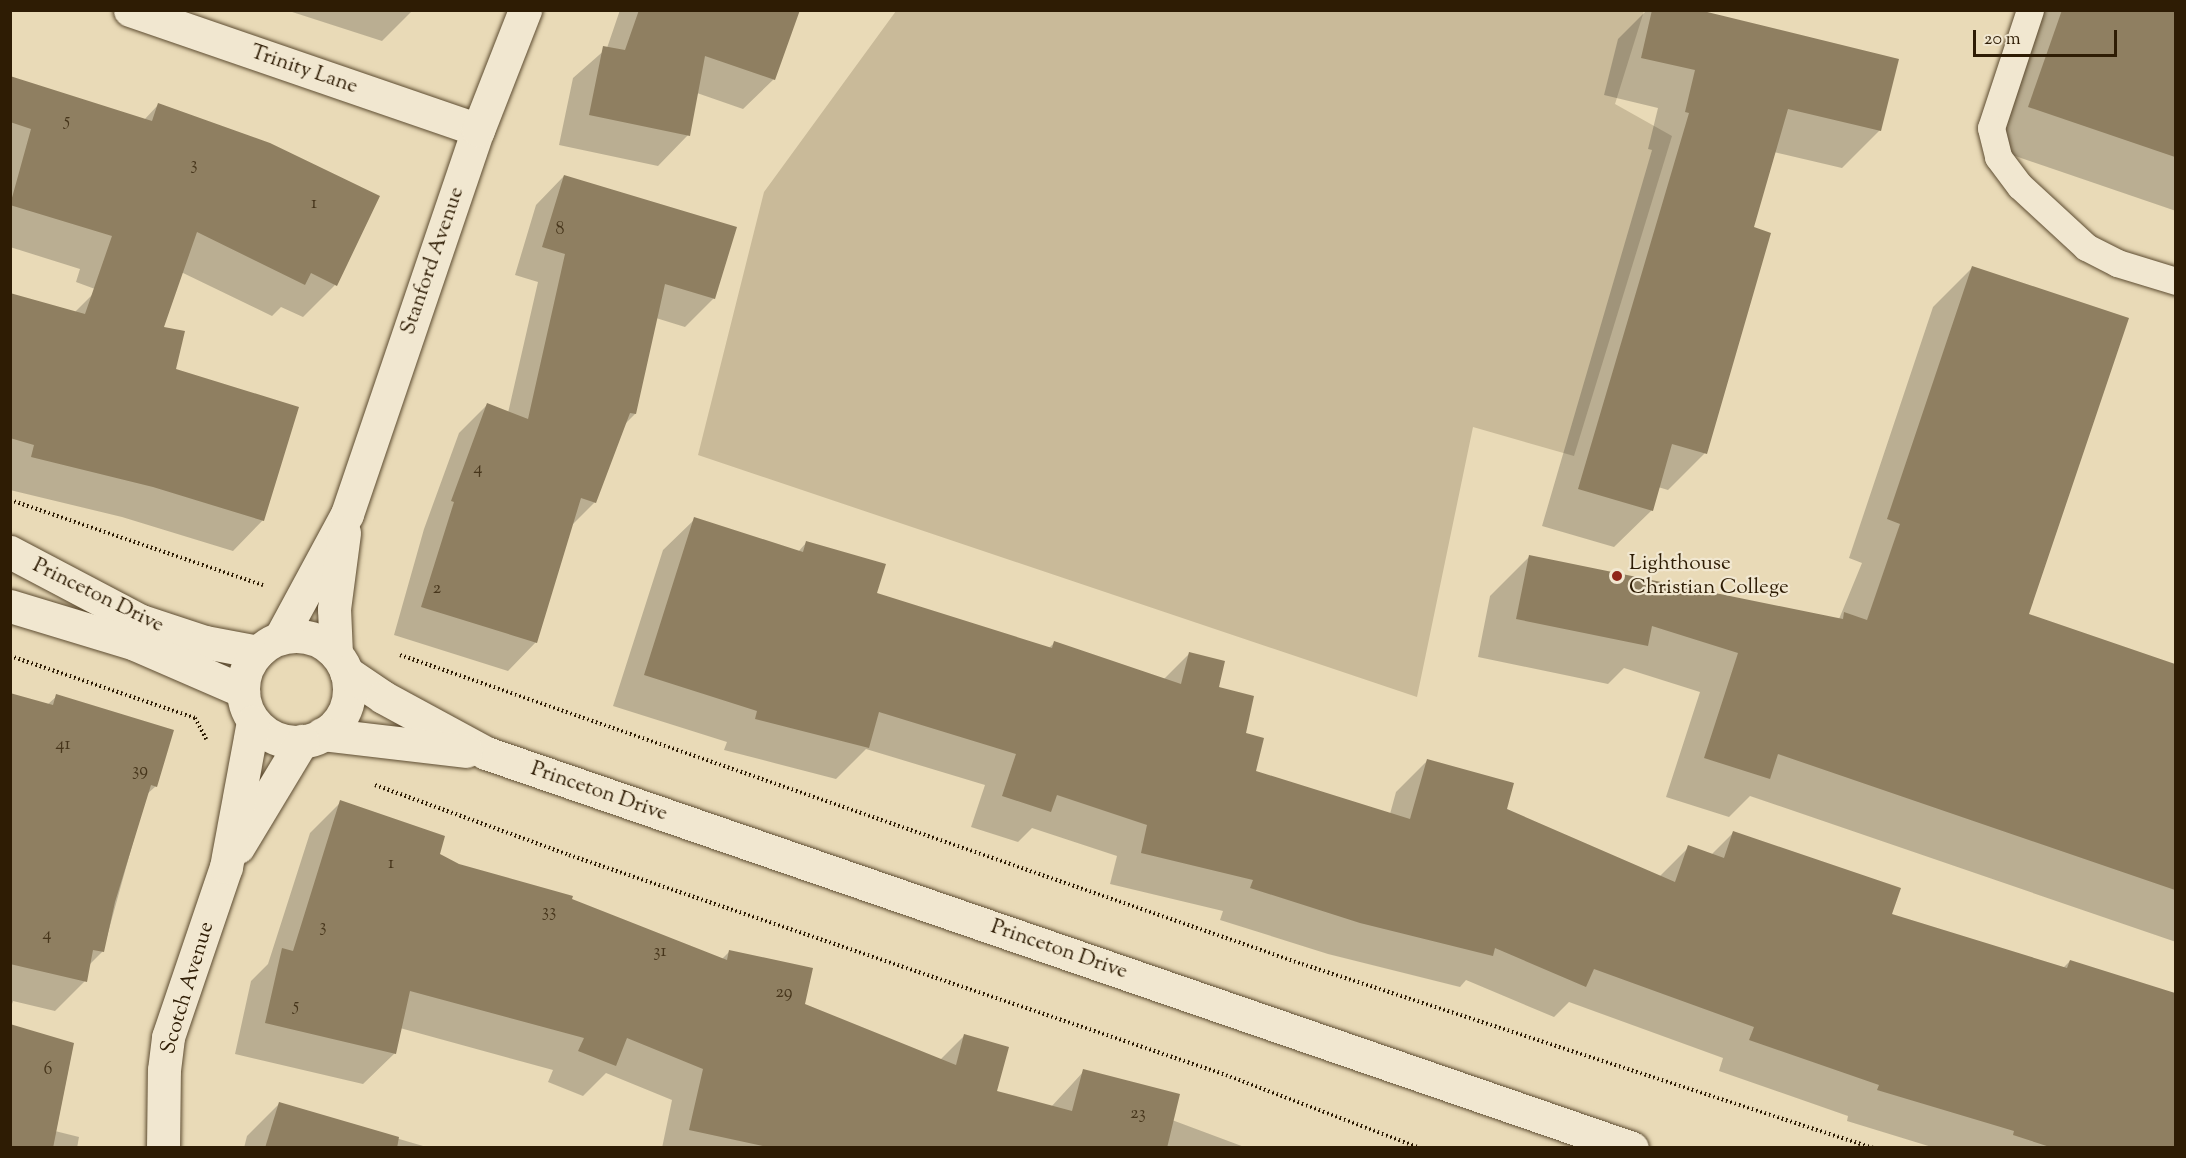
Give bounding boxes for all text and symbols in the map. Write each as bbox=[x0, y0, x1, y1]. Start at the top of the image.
scale bar bbox=[1976, 18, 2120, 56]
text: 20 m bbox=[1984, 27, 2021, 53]
street label: Trinity Lane bbox=[247, 40, 361, 100]
house number: 5 bbox=[64, 110, 70, 132]
house number: 3 bbox=[190, 154, 198, 176]
street label: Stanford Avenue bbox=[396, 184, 470, 338]
house number: 1 bbox=[311, 193, 317, 215]
house number: 8 bbox=[556, 219, 564, 241]
house number: 4 bbox=[473, 458, 483, 480]
place label: Lighthouse Christian College bbox=[1629, 551, 1789, 601]
street label: Princeton Drive bbox=[28, 553, 168, 639]
marker: Lighthouse Christian College bbox=[1610, 569, 1624, 583]
house number: 2 bbox=[433, 578, 441, 600]
house number: 41 bbox=[55, 734, 71, 756]
street label: Princeton Drive bbox=[527, 757, 671, 827]
house number: 39 bbox=[132, 760, 148, 782]
house number: 1 bbox=[388, 853, 394, 875]
house number: 33 bbox=[542, 901, 556, 923]
street label: Princeton Drive bbox=[987, 915, 1131, 985]
house number: 3 bbox=[319, 916, 327, 938]
street label: Scotch Avenue bbox=[156, 919, 220, 1057]
house number: 4 bbox=[42, 924, 52, 946]
house number: 31 bbox=[653, 941, 667, 963]
house number: 29 bbox=[775, 982, 793, 1004]
house number: 5 bbox=[293, 995, 299, 1017]
house number: 6 bbox=[44, 1059, 52, 1081]
house number: 23 bbox=[1130, 1103, 1146, 1125]

